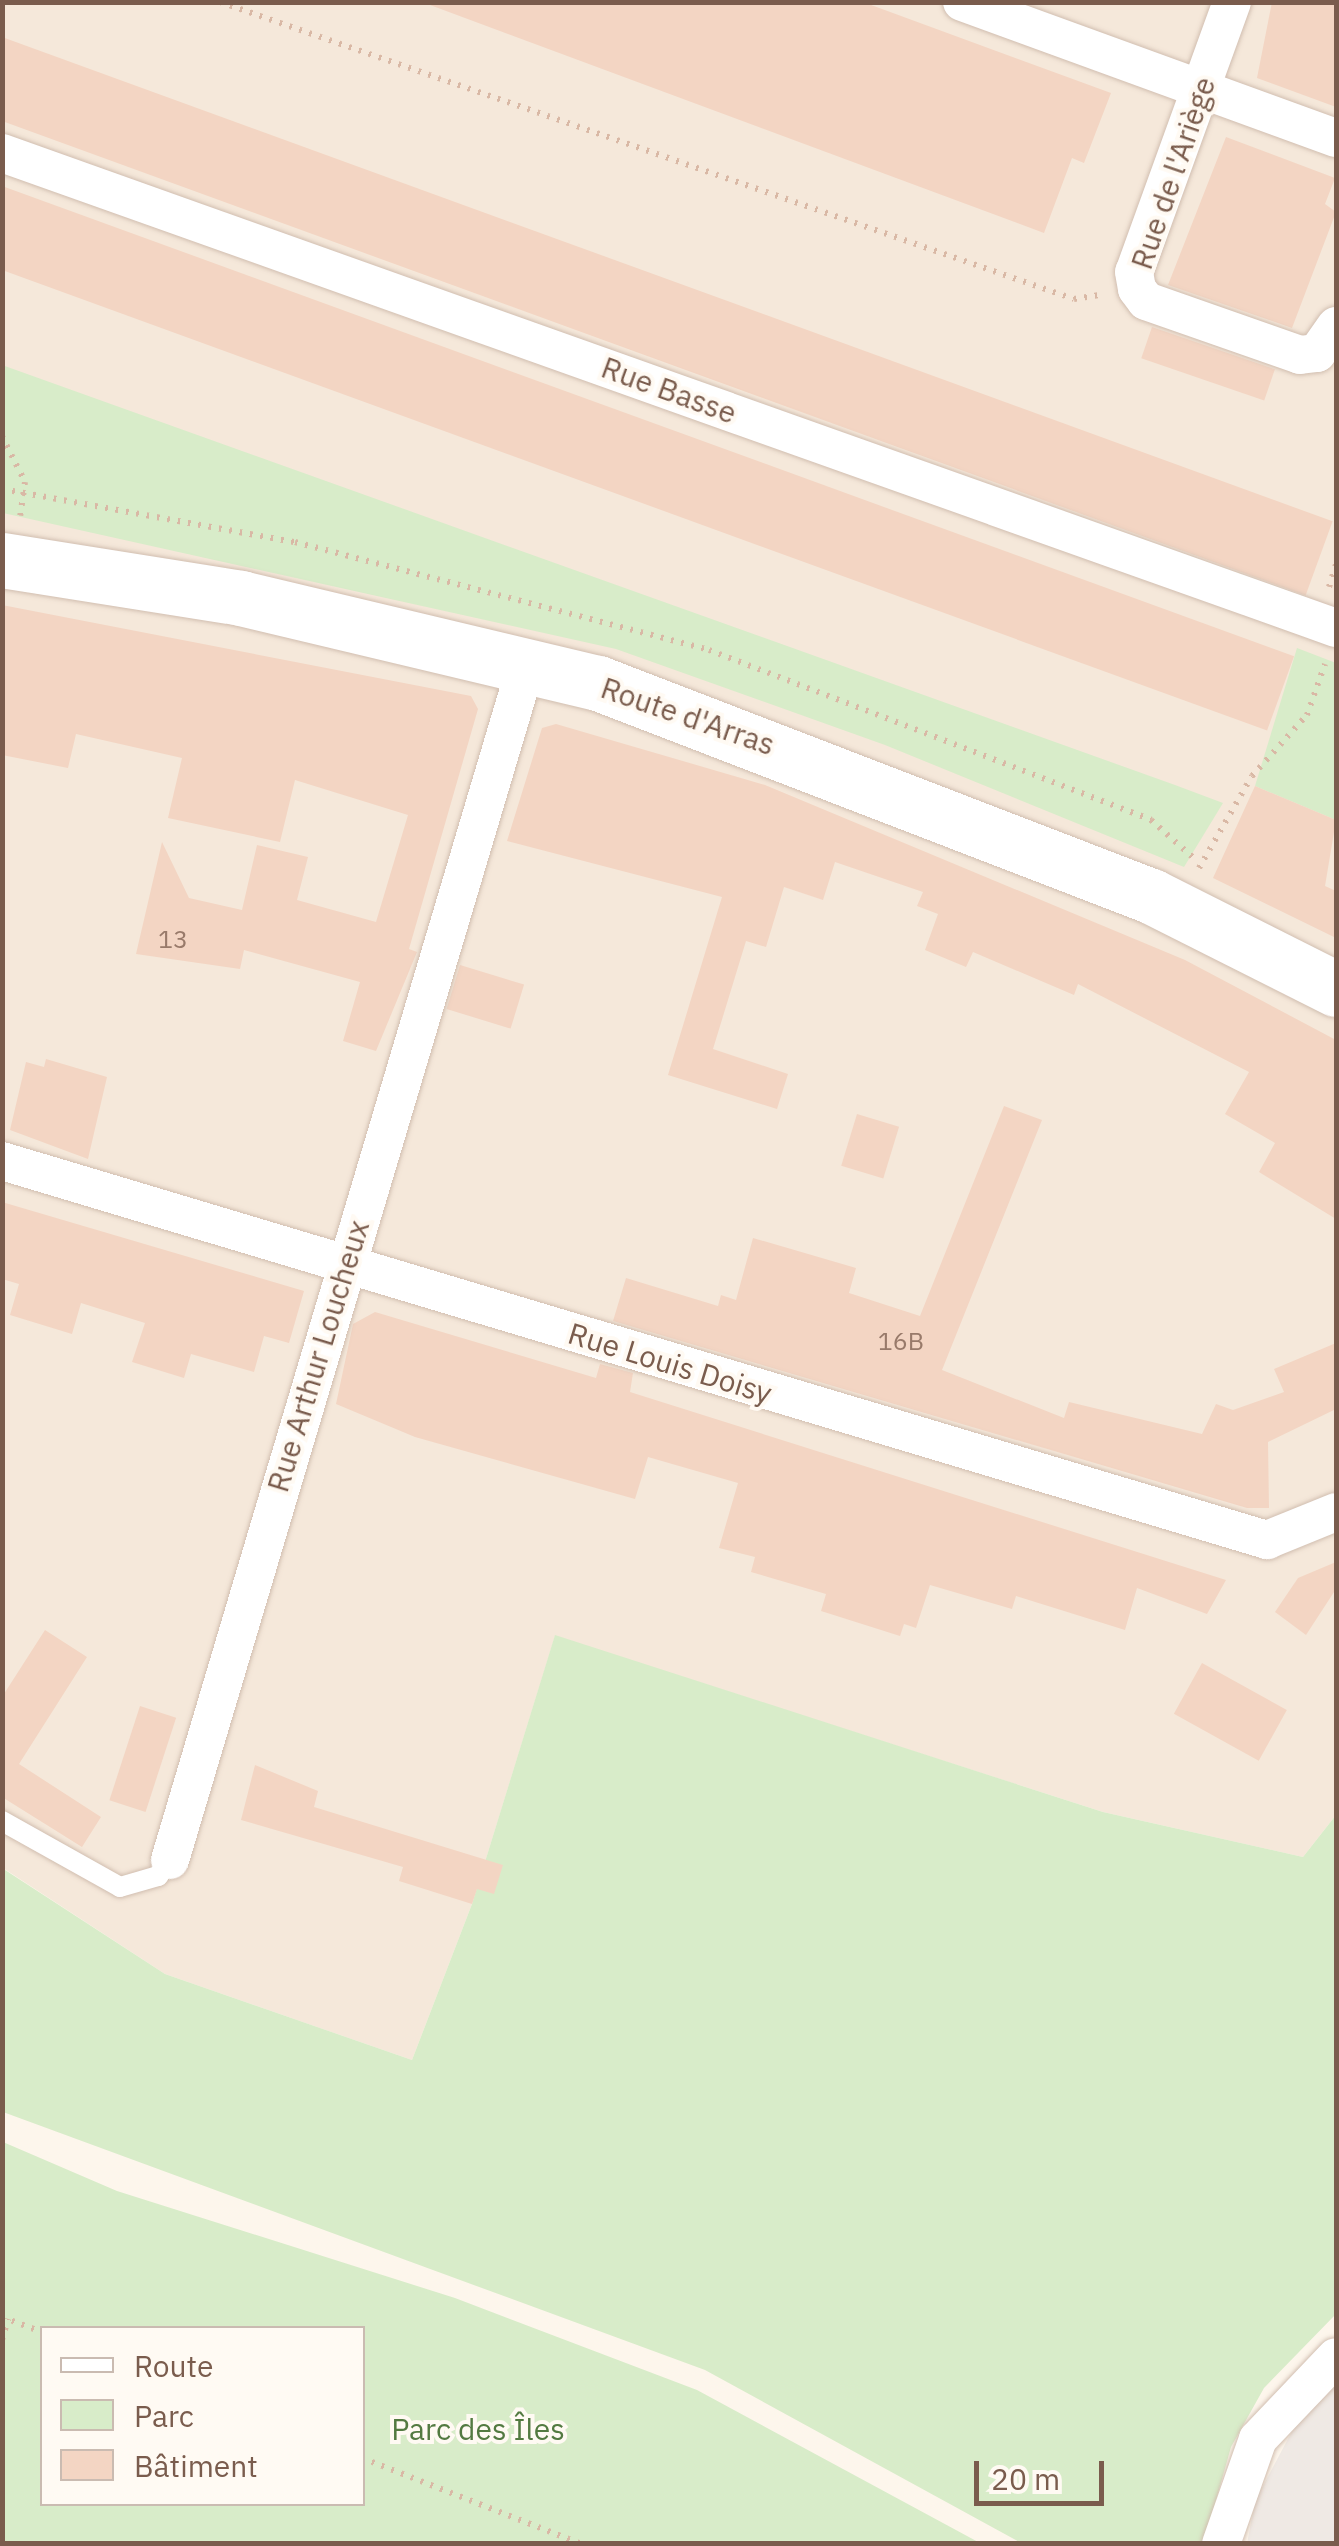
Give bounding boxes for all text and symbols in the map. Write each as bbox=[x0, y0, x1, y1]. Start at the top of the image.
street label: Rue de l'Ariège bbox=[1123, 72, 1223, 274]
street label: Rue Basse bbox=[597, 349, 741, 431]
street label: Route d'Arras bbox=[596, 669, 780, 763]
house number: 13 bbox=[158, 924, 188, 954]
street label: Rue Arthur Loucheux bbox=[260, 1216, 376, 1496]
street label: Rue Louis Doisy bbox=[564, 1315, 776, 1411]
house number: 16B bbox=[878, 1326, 924, 1356]
legend bbox=[40, 2326, 365, 2506]
text: Route bbox=[134, 2346, 213, 2385]
text: Parc bbox=[134, 2396, 194, 2435]
park label: Parc des Îles bbox=[391, 2411, 565, 2447]
scale bar bbox=[979, 2441, 1109, 2503]
text: Bâtiment bbox=[134, 2446, 258, 2485]
text: 20 m bbox=[991, 2459, 1060, 2498]

